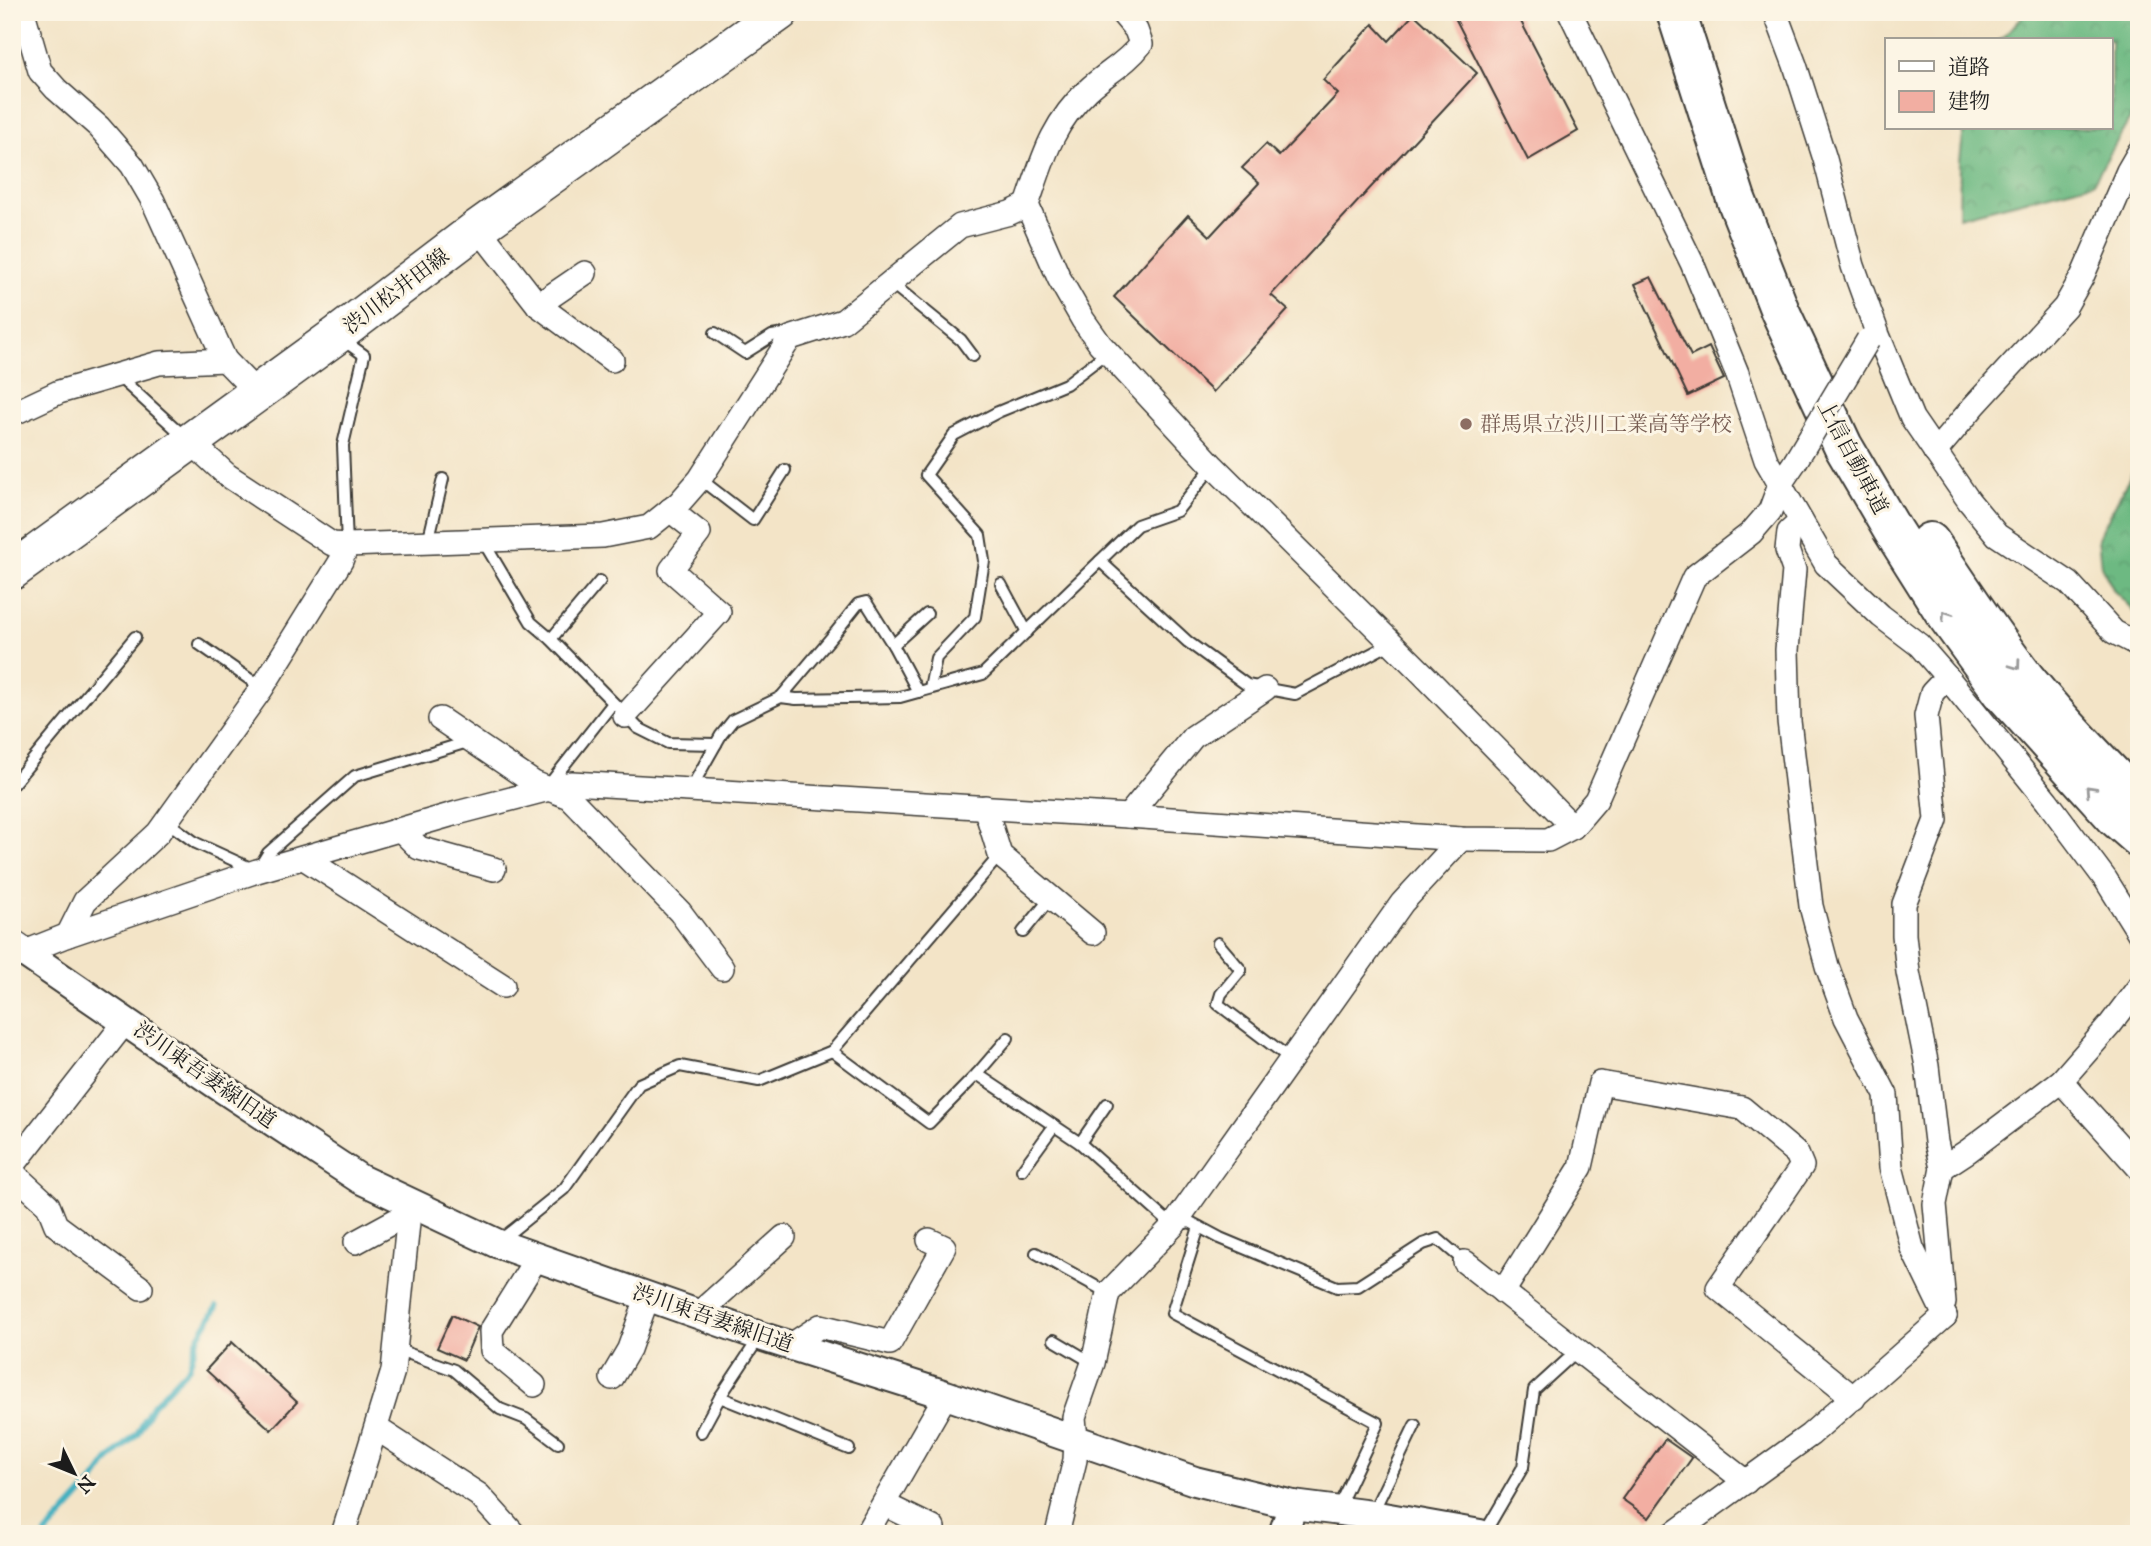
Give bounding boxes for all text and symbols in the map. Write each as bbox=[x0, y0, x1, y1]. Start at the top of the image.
legend bbox=[1885, 38, 2112, 130]
text: 道路 bbox=[1948, 54, 1990, 80]
text: 建物 bbox=[1948, 88, 1990, 114]
street label: 渋川松井田線 bbox=[338, 243, 454, 339]
street label: 上信自動車道 bbox=[1812, 395, 1894, 519]
place label: 群馬県立渋川工業高等学校 bbox=[1480, 411, 1732, 437]
marker: 群馬県立渋川工業高等学校 bbox=[1458, 416, 1474, 432]
one-way arrow bbox=[1942, 609, 1955, 622]
one-way arrow bbox=[2008, 657, 2020, 670]
one-way arrow bbox=[2086, 785, 2099, 798]
street label: 渋川東吾妻線旧道 bbox=[129, 1016, 281, 1134]
street label: 渋川東吾妻線旧道 bbox=[629, 1278, 797, 1358]
north arrow bbox=[38, 1438, 108, 1508]
text: N bbox=[72, 1471, 100, 1498]

